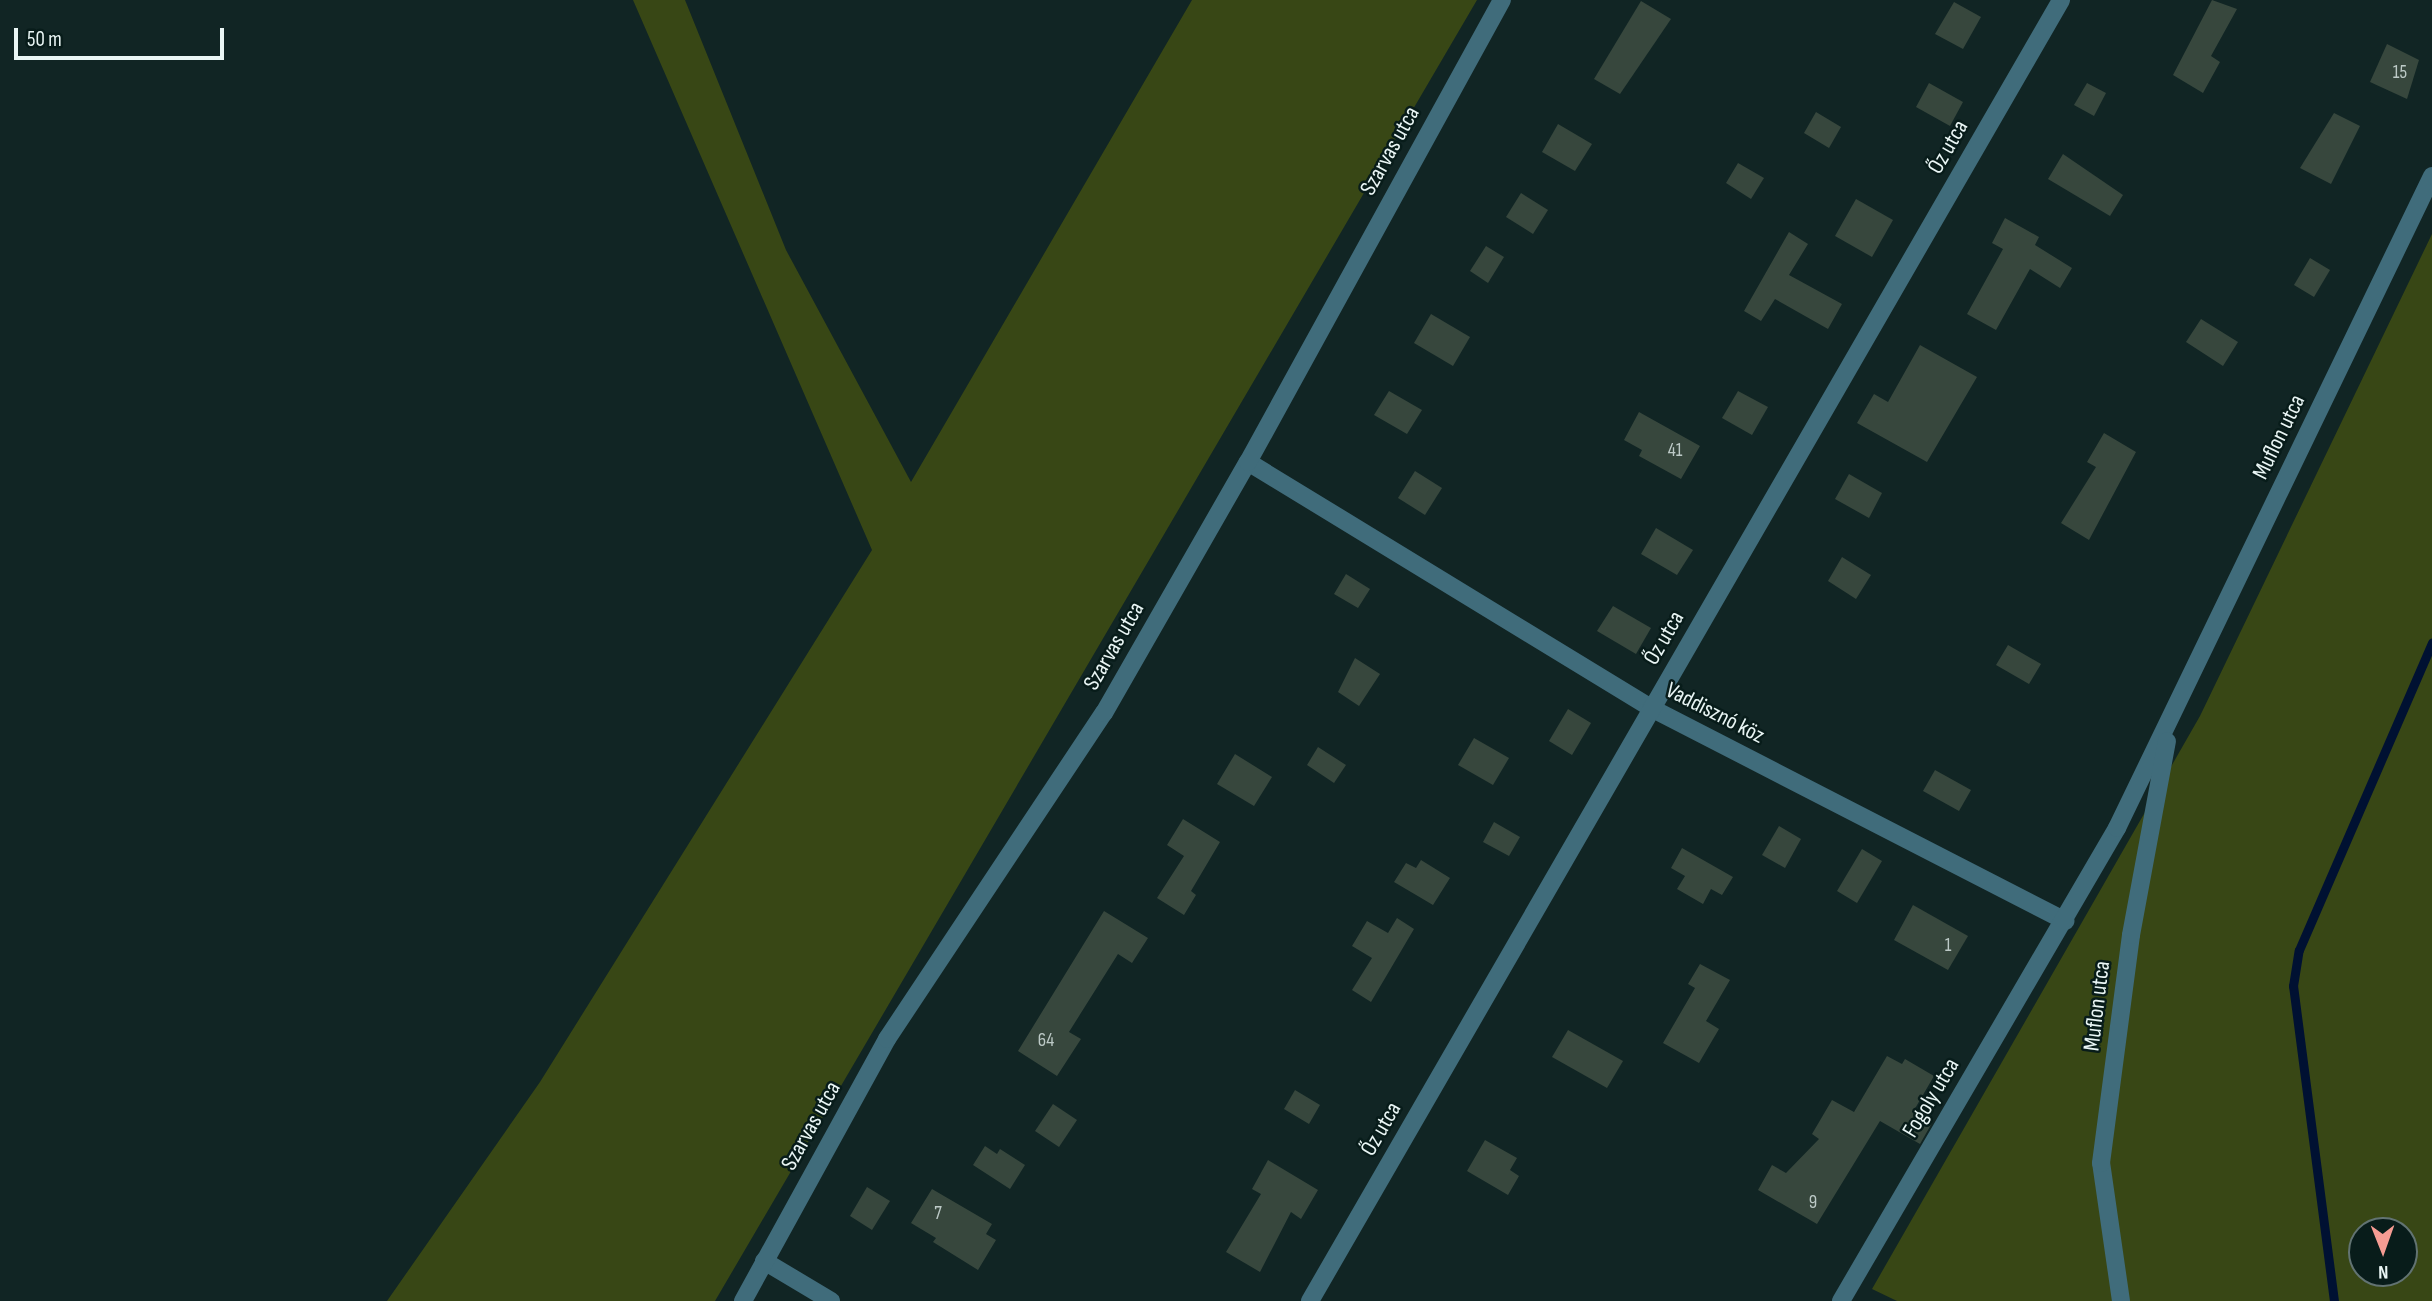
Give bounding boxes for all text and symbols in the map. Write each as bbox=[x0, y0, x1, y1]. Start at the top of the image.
scale bar bbox=[18, 14, 228, 58]
text: 50 m bbox=[27, 27, 62, 52]
house number: 15 bbox=[2393, 62, 2407, 84]
street label: Szarvas utca bbox=[1354, 102, 1426, 200]
street label: Őz utca bbox=[1922, 115, 1974, 179]
street label: Muflon utca bbox=[2247, 390, 2311, 484]
house number: 41 bbox=[1668, 440, 1682, 462]
street label: Szarvas utca bbox=[1078, 597, 1150, 695]
street label: Őz utca bbox=[1638, 606, 1690, 670]
street label: Vaddisznó köz bbox=[1661, 676, 1769, 750]
house number: 1 bbox=[1945, 935, 1951, 957]
street label: Muflon utca bbox=[2078, 959, 2116, 1053]
house number: 64 bbox=[1038, 1030, 1054, 1052]
street label: Fogoly utca bbox=[1897, 1053, 1965, 1143]
street label: Szarvas utca bbox=[775, 1077, 847, 1175]
street label: Őz utca bbox=[1355, 1097, 1407, 1161]
house number: 9 bbox=[1809, 1192, 1817, 1214]
house number: 7 bbox=[934, 1203, 942, 1225]
north arrow bbox=[2348, 1217, 2418, 1287]
text: N bbox=[2378, 1260, 2389, 1283]

